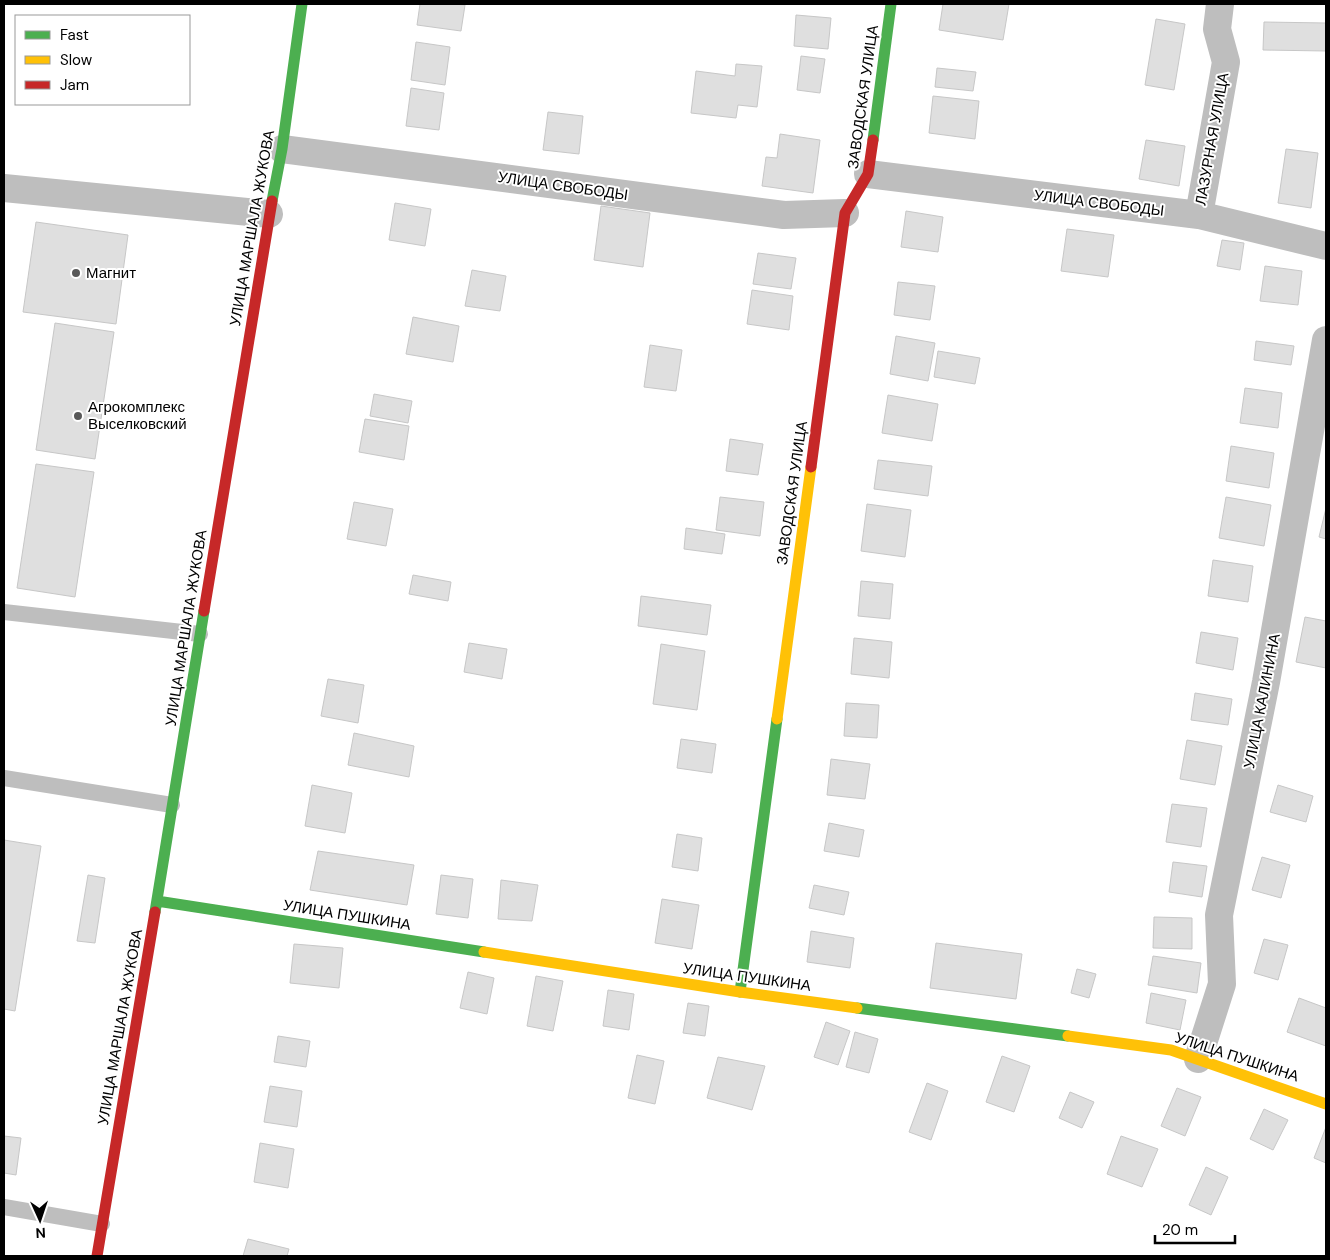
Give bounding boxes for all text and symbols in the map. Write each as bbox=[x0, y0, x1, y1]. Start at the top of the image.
legend bbox=[15, 15, 190, 105]
street label: ЗАВОДСКАЯ УЛИЦА bbox=[843, 24, 883, 170]
text: Fast bbox=[60, 25, 89, 45]
text: Slow bbox=[60, 50, 93, 70]
street label: ЛАЗУРНАЯ УЛИЦА bbox=[1190, 71, 1234, 207]
text: Jam bbox=[60, 75, 89, 95]
street label: УЛИЦА МАРШАЛА ЖУКОВА bbox=[225, 128, 279, 328]
street label: УЛИЦА СВОБОДЫ bbox=[497, 167, 629, 205]
street label: УЛИЦА СВОБОДЫ bbox=[1033, 185, 1165, 221]
place label: Магнит bbox=[86, 263, 136, 283]
marker: Магнит bbox=[70, 267, 82, 279]
place label: Агрокомплекс Выселковский bbox=[88, 397, 187, 434]
marker: Агрокомплекс Выселковский bbox=[72, 410, 84, 422]
street label: ЗАВОДСКАЯ УЛИЦА bbox=[772, 420, 812, 566]
street label: УЛИЦА МАРШАЛА ЖУКОВА bbox=[161, 528, 211, 728]
street label: УЛИЦА КАЛИНИНА bbox=[1239, 632, 1285, 770]
street label: УЛИЦА ПУШКИНА bbox=[282, 895, 412, 935]
street label: УЛИЦА МАРШАЛА ЖУКОВА bbox=[93, 927, 147, 1127]
street label: УЛИЦА ПУШКИНА bbox=[682, 958, 812, 996]
street label: УЛИЦА ПУШКИНА bbox=[1172, 1028, 1302, 1086]
north arrow bbox=[15, 1195, 65, 1245]
scale bar bbox=[1155, 1212, 1235, 1244]
text: 20 m bbox=[1162, 1220, 1198, 1240]
text: N bbox=[35, 1224, 46, 1242]

